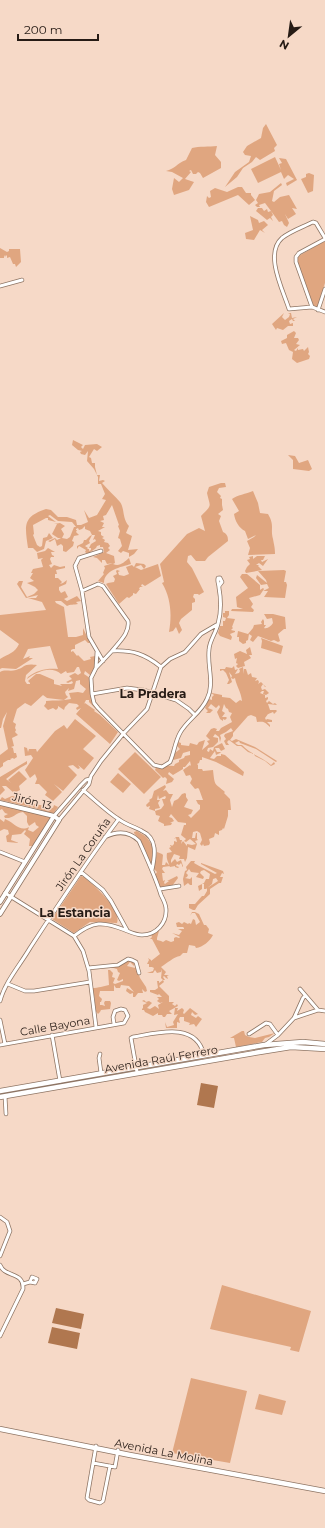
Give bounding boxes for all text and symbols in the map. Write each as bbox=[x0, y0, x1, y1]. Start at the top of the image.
scale bar bbox=[18, 16, 98, 42]
north arrow bbox=[269, 16, 309, 56]
text: 200 m bbox=[24, 22, 63, 37]
text: N bbox=[277, 36, 291, 53]
district label: La Pradera bbox=[120, 686, 186, 701]
street label: Jirón 13 bbox=[10, 789, 53, 813]
street label: Jirón La Coruña bbox=[52, 815, 113, 894]
district label: La Estancia bbox=[39, 905, 111, 920]
street label: Calle Bayona bbox=[19, 1013, 91, 1039]
street label: Avenida Raúl Ferrero bbox=[103, 1042, 219, 1076]
street label: Avenida La Molina bbox=[113, 1436, 215, 1468]

